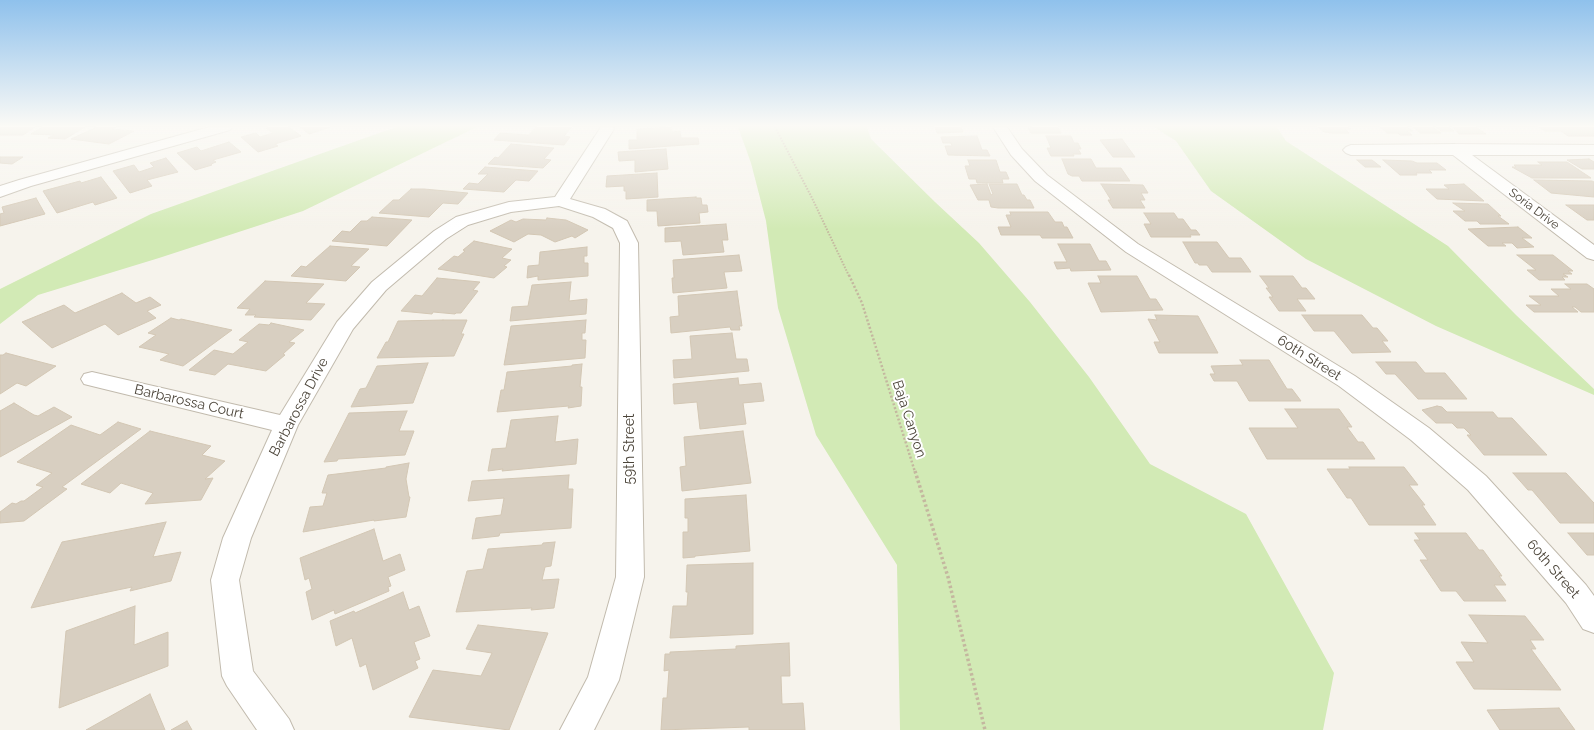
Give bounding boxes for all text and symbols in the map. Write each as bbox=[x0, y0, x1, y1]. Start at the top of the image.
street label: Soria Drive bbox=[1506, 185, 1562, 233]
street label: 60th Street bbox=[1274, 332, 1344, 384]
street label: Barbarossa Drive bbox=[266, 355, 332, 459]
street label: Baja Canyon bbox=[889, 378, 929, 460]
street label: Barbarossa Court bbox=[133, 381, 245, 423]
street label: 59th Street bbox=[622, 413, 638, 485]
street label: 60th Street bbox=[1523, 536, 1583, 602]

